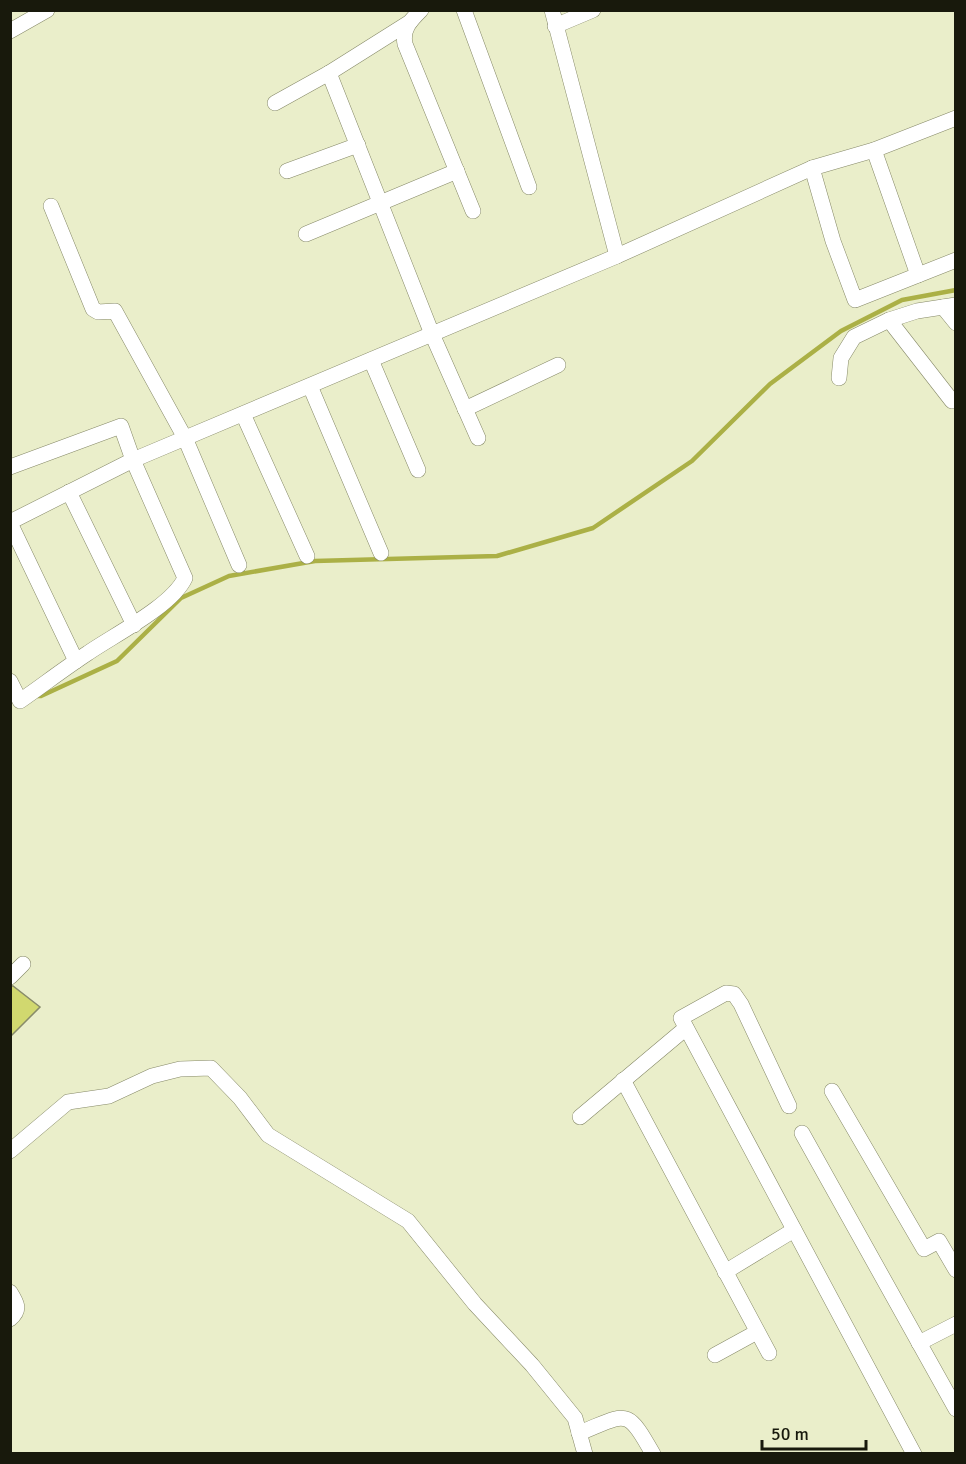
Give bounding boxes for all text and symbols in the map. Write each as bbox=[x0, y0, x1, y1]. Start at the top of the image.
scale bar bbox=[762, 1413, 866, 1451]
text: 50 m bbox=[771, 1423, 809, 1445]

